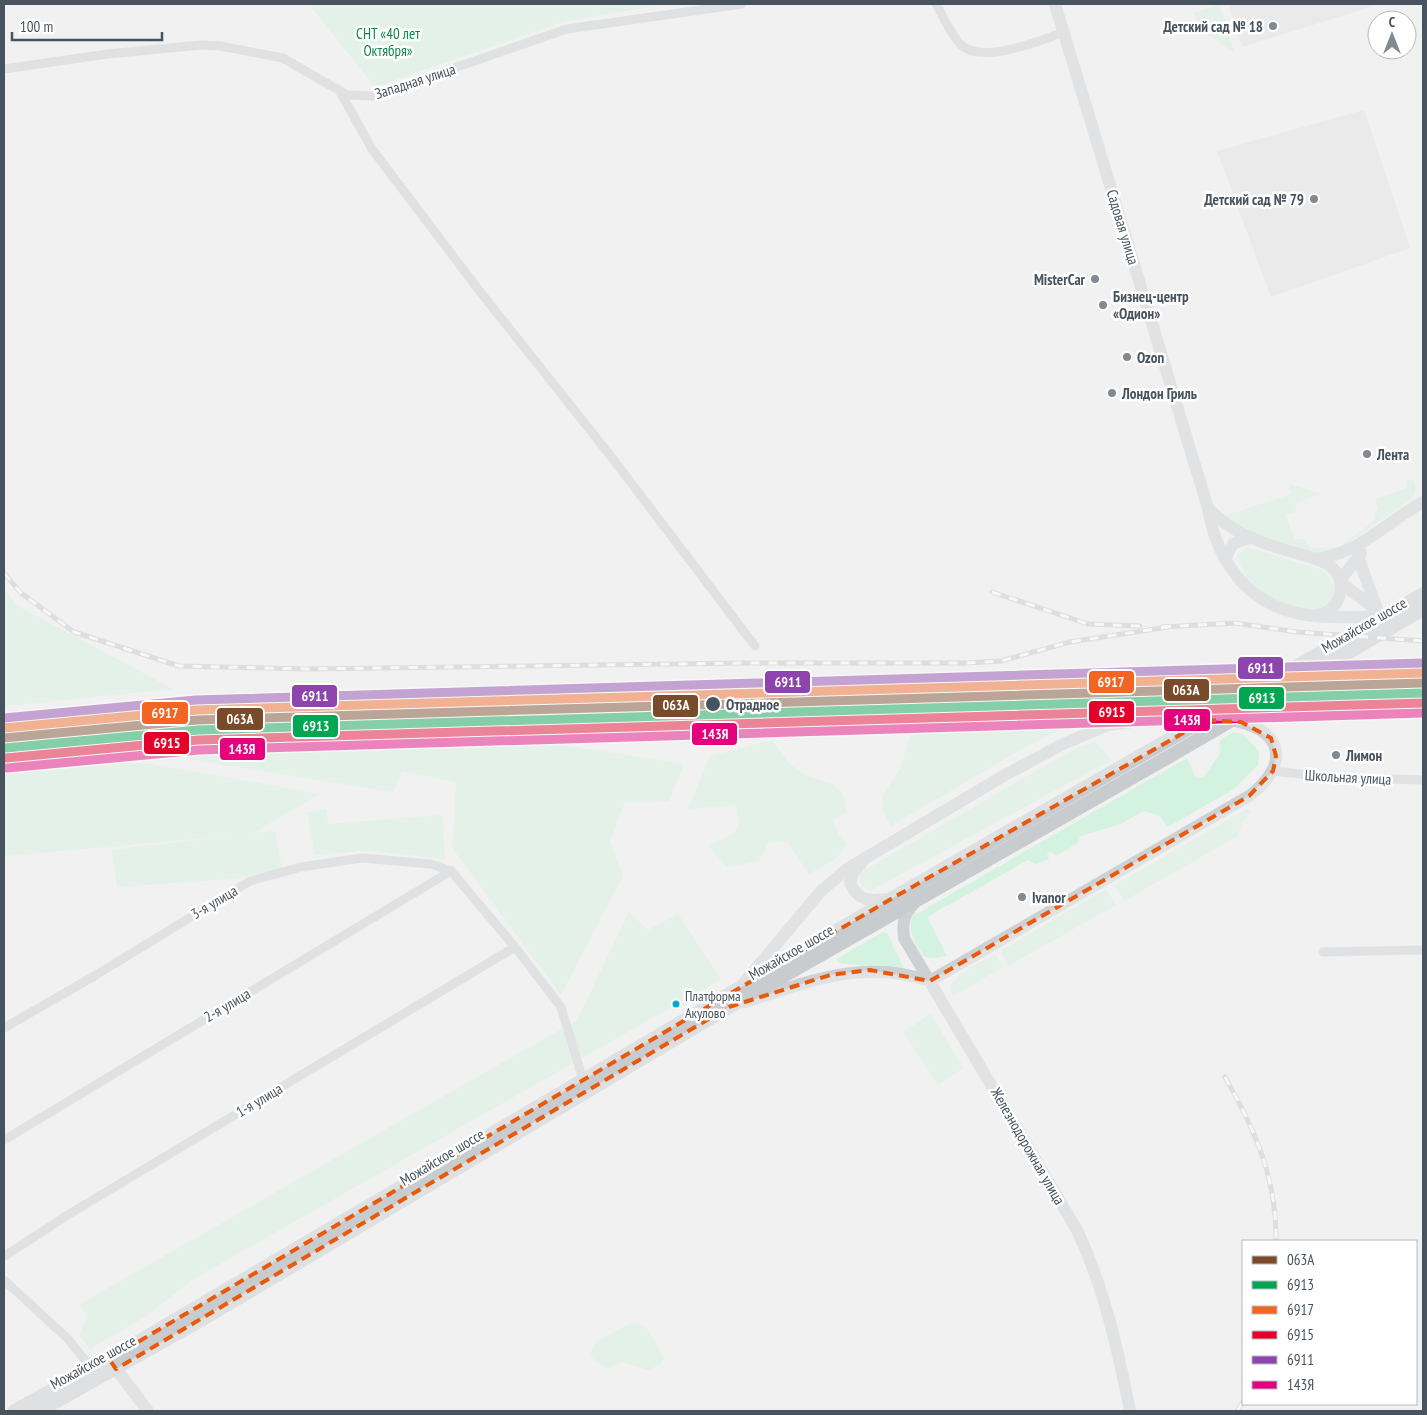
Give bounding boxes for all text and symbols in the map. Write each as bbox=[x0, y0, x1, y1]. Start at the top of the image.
scale bar bbox=[12, 10, 162, 42]
north arrow bbox=[1367, 10, 1417, 60]
text: С bbox=[1389, 13, 1396, 31]
text: 100 m bbox=[20, 17, 53, 36]
place label: Детский сад № 18 bbox=[1163, 17, 1263, 36]
marker: Детский сад № 18 bbox=[1267, 20, 1279, 32]
park label: СНТ «40 лет Октября» bbox=[356, 24, 420, 60]
street label: Западная улица bbox=[372, 59, 458, 103]
street label: Садовая улица bbox=[1103, 187, 1143, 267]
place label: Детский сад № 79 bbox=[1204, 190, 1304, 209]
marker: Детский сад № 79 bbox=[1308, 193, 1320, 205]
place label: MisterCar bbox=[1034, 270, 1086, 289]
marker: MisterCar bbox=[1089, 273, 1101, 285]
place label: Бизнец-центр «Одион» bbox=[1113, 287, 1189, 323]
marker: Бизнец-центр «Одион» bbox=[1097, 299, 1109, 311]
place label: Ozon bbox=[1137, 348, 1164, 367]
marker: Ozon bbox=[1121, 351, 1133, 363]
place label: Лондон Гриль bbox=[1121, 384, 1197, 403]
marker: Лондон Гриль bbox=[1106, 387, 1118, 399]
place label: Лента bbox=[1376, 445, 1409, 464]
marker: Лента bbox=[1361, 448, 1373, 460]
street label: Можайское шоссе bbox=[1318, 593, 1410, 657]
line badge: 6911 bbox=[1237, 656, 1284, 680]
text: 6911 bbox=[1248, 659, 1274, 677]
line badge: 6911 bbox=[764, 670, 811, 694]
line badge: 6917 bbox=[1088, 670, 1135, 694]
text: 6911 bbox=[775, 673, 801, 691]
text: 6917 bbox=[1098, 673, 1125, 691]
line badge: 063А bbox=[1163, 678, 1210, 702]
text: 063А bbox=[1172, 681, 1201, 699]
line badge: 6911 bbox=[291, 684, 338, 708]
line badge: 6913 bbox=[1238, 686, 1285, 710]
text: 6911 bbox=[302, 687, 328, 705]
text: 6913 bbox=[1249, 689, 1275, 707]
line badge: 063А bbox=[652, 694, 699, 718]
marker: Отрадное bbox=[704, 695, 722, 713]
place label: Отрадное bbox=[726, 695, 779, 714]
text: 063А bbox=[662, 696, 691, 714]
line badge: 6915 bbox=[1088, 700, 1135, 724]
line badge: 6917 bbox=[141, 701, 189, 725]
text: 6915 bbox=[1099, 703, 1125, 721]
text: 6917 bbox=[152, 704, 179, 722]
line badge: 063А bbox=[216, 707, 264, 731]
line badge: 143Я bbox=[1163, 708, 1211, 732]
text: 063А bbox=[226, 710, 255, 728]
text: 143Я bbox=[1174, 711, 1201, 729]
line badge: 6913 bbox=[292, 714, 339, 738]
text: 6913 bbox=[303, 717, 329, 735]
line badge: 143Я bbox=[691, 722, 738, 746]
text: 143Я bbox=[702, 725, 729, 743]
line badge: 6915 bbox=[143, 731, 190, 755]
text: 6915 bbox=[154, 734, 180, 752]
line badge: 143Я bbox=[219, 737, 266, 761]
text: 143Я bbox=[229, 740, 256, 758]
place label: Лимон bbox=[1345, 746, 1383, 765]
marker: Лимон bbox=[1330, 749, 1342, 761]
street label: Школьная улица bbox=[1304, 765, 1392, 789]
street label: 3-я улица bbox=[187, 881, 241, 923]
place label: Ivanor bbox=[1032, 888, 1066, 907]
marker: Ivanor bbox=[1016, 891, 1028, 903]
street label: Можайское шоссе bbox=[745, 920, 837, 984]
street label: 2-я улица bbox=[200, 984, 254, 1026]
place label: Платформа Акулово bbox=[685, 987, 741, 1022]
marker: Платформа Акулово bbox=[671, 999, 681, 1009]
street label: 1-я улица bbox=[232, 1079, 286, 1121]
street label: Железнодорожная улица bbox=[986, 1083, 1069, 1208]
street label: Можайское шоссе bbox=[396, 1124, 488, 1190]
legend bbox=[1242, 1240, 1417, 1405]
text: 063А bbox=[1287, 1250, 1315, 1269]
text: 6913 bbox=[1287, 1275, 1314, 1294]
text: 6917 bbox=[1287, 1300, 1314, 1319]
text: 6915 bbox=[1287, 1325, 1314, 1344]
street label: Можайское шоссе bbox=[47, 1331, 139, 1393]
text: 6911 bbox=[1287, 1350, 1314, 1369]
text: 143Я bbox=[1287, 1375, 1314, 1394]

